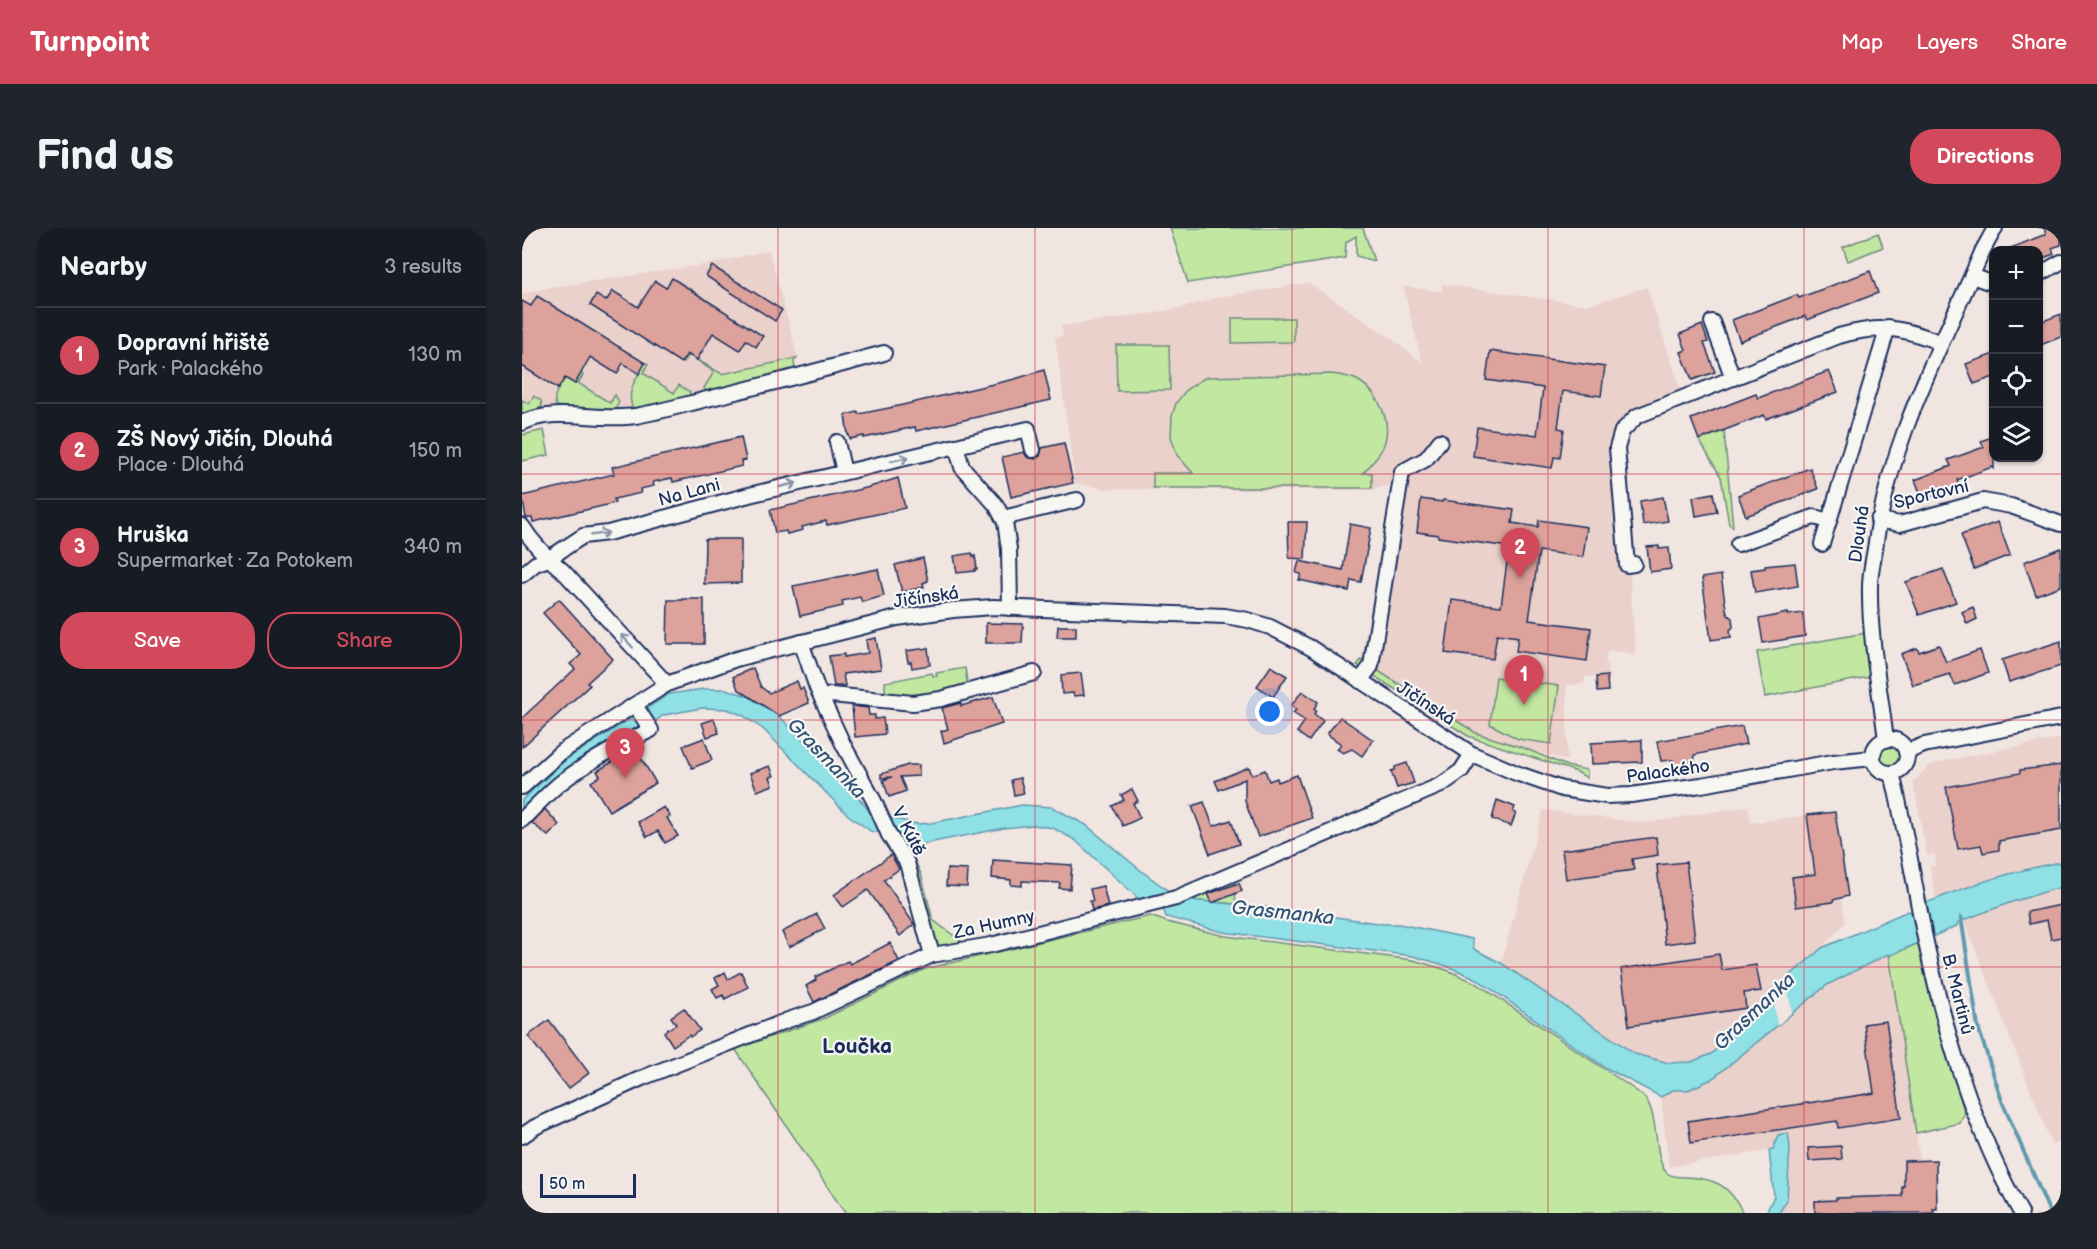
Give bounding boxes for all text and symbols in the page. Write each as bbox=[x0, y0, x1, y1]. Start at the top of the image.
text: Turnpoint bbox=[30, 26, 150, 59]
text: Map bbox=[1841, 30, 1883, 55]
text: Layers bbox=[1916, 30, 1978, 55]
text: Share bbox=[2011, 30, 2067, 55]
button: Directions bbox=[1910, 129, 2061, 184]
text: Find us bbox=[36, 131, 174, 182]
map controls bbox=[1989, 246, 2043, 462]
button: + bbox=[1989, 246, 2043, 300]
text: Nearby bbox=[60, 252, 147, 283]
text: 3 results bbox=[384, 255, 462, 279]
button: − bbox=[1989, 300, 2043, 354]
text: Dopravní hřiště bbox=[117, 330, 269, 357]
text: 1 bbox=[75, 343, 84, 367]
text: 130 m bbox=[408, 343, 462, 367]
button: locate bbox=[1989, 354, 2043, 408]
text: Park · Palackého bbox=[117, 357, 263, 381]
button: layers bbox=[1989, 408, 2043, 462]
text: ZŠ Nový Jičín, Dlouhá bbox=[117, 426, 333, 453]
text: 2 bbox=[74, 439, 85, 463]
text: 150 m bbox=[409, 439, 462, 463]
text: Place · Dlouhá bbox=[117, 453, 244, 477]
one-way arrow bbox=[890, 453, 909, 464]
street label: Na Lani bbox=[656, 474, 722, 511]
street label: Sportovní bbox=[1892, 475, 1971, 513]
one-way arrow bbox=[779, 479, 798, 491]
street label: Dlouhá bbox=[1845, 504, 1874, 564]
text: Hruška bbox=[117, 522, 189, 549]
one-way arrow bbox=[589, 528, 609, 539]
pin: 2 bbox=[1500, 528, 1540, 578]
text: 3 bbox=[74, 535, 85, 559]
text: 340 m bbox=[404, 535, 462, 559]
text: Supermarket · Za Potokem bbox=[117, 549, 353, 573]
street label: Jičínská bbox=[892, 583, 960, 612]
button: Save bbox=[60, 612, 255, 669]
button: Share bbox=[267, 612, 462, 669]
one-way arrow bbox=[620, 634, 634, 649]
pin: 1 bbox=[1504, 656, 1544, 705]
street label: Jičínská bbox=[1392, 677, 1459, 730]
your location bbox=[1255, 697, 1284, 726]
water label: Grasmanka bbox=[782, 713, 871, 804]
pin: 3 bbox=[606, 728, 644, 778]
street label: Palackého bbox=[1625, 755, 1711, 788]
street label: V Kútě bbox=[887, 803, 930, 859]
water label: Grasmanka bbox=[1230, 896, 1335, 930]
street label: Za Humny bbox=[951, 905, 1037, 944]
street label: B. Martinů bbox=[1937, 952, 1978, 1037]
water label: Grasmanka bbox=[1709, 968, 1800, 1056]
district label: Loučka bbox=[822, 1034, 892, 1059]
scale bar bbox=[540, 1171, 636, 1198]
text: 50 m bbox=[549, 1175, 585, 1194]

